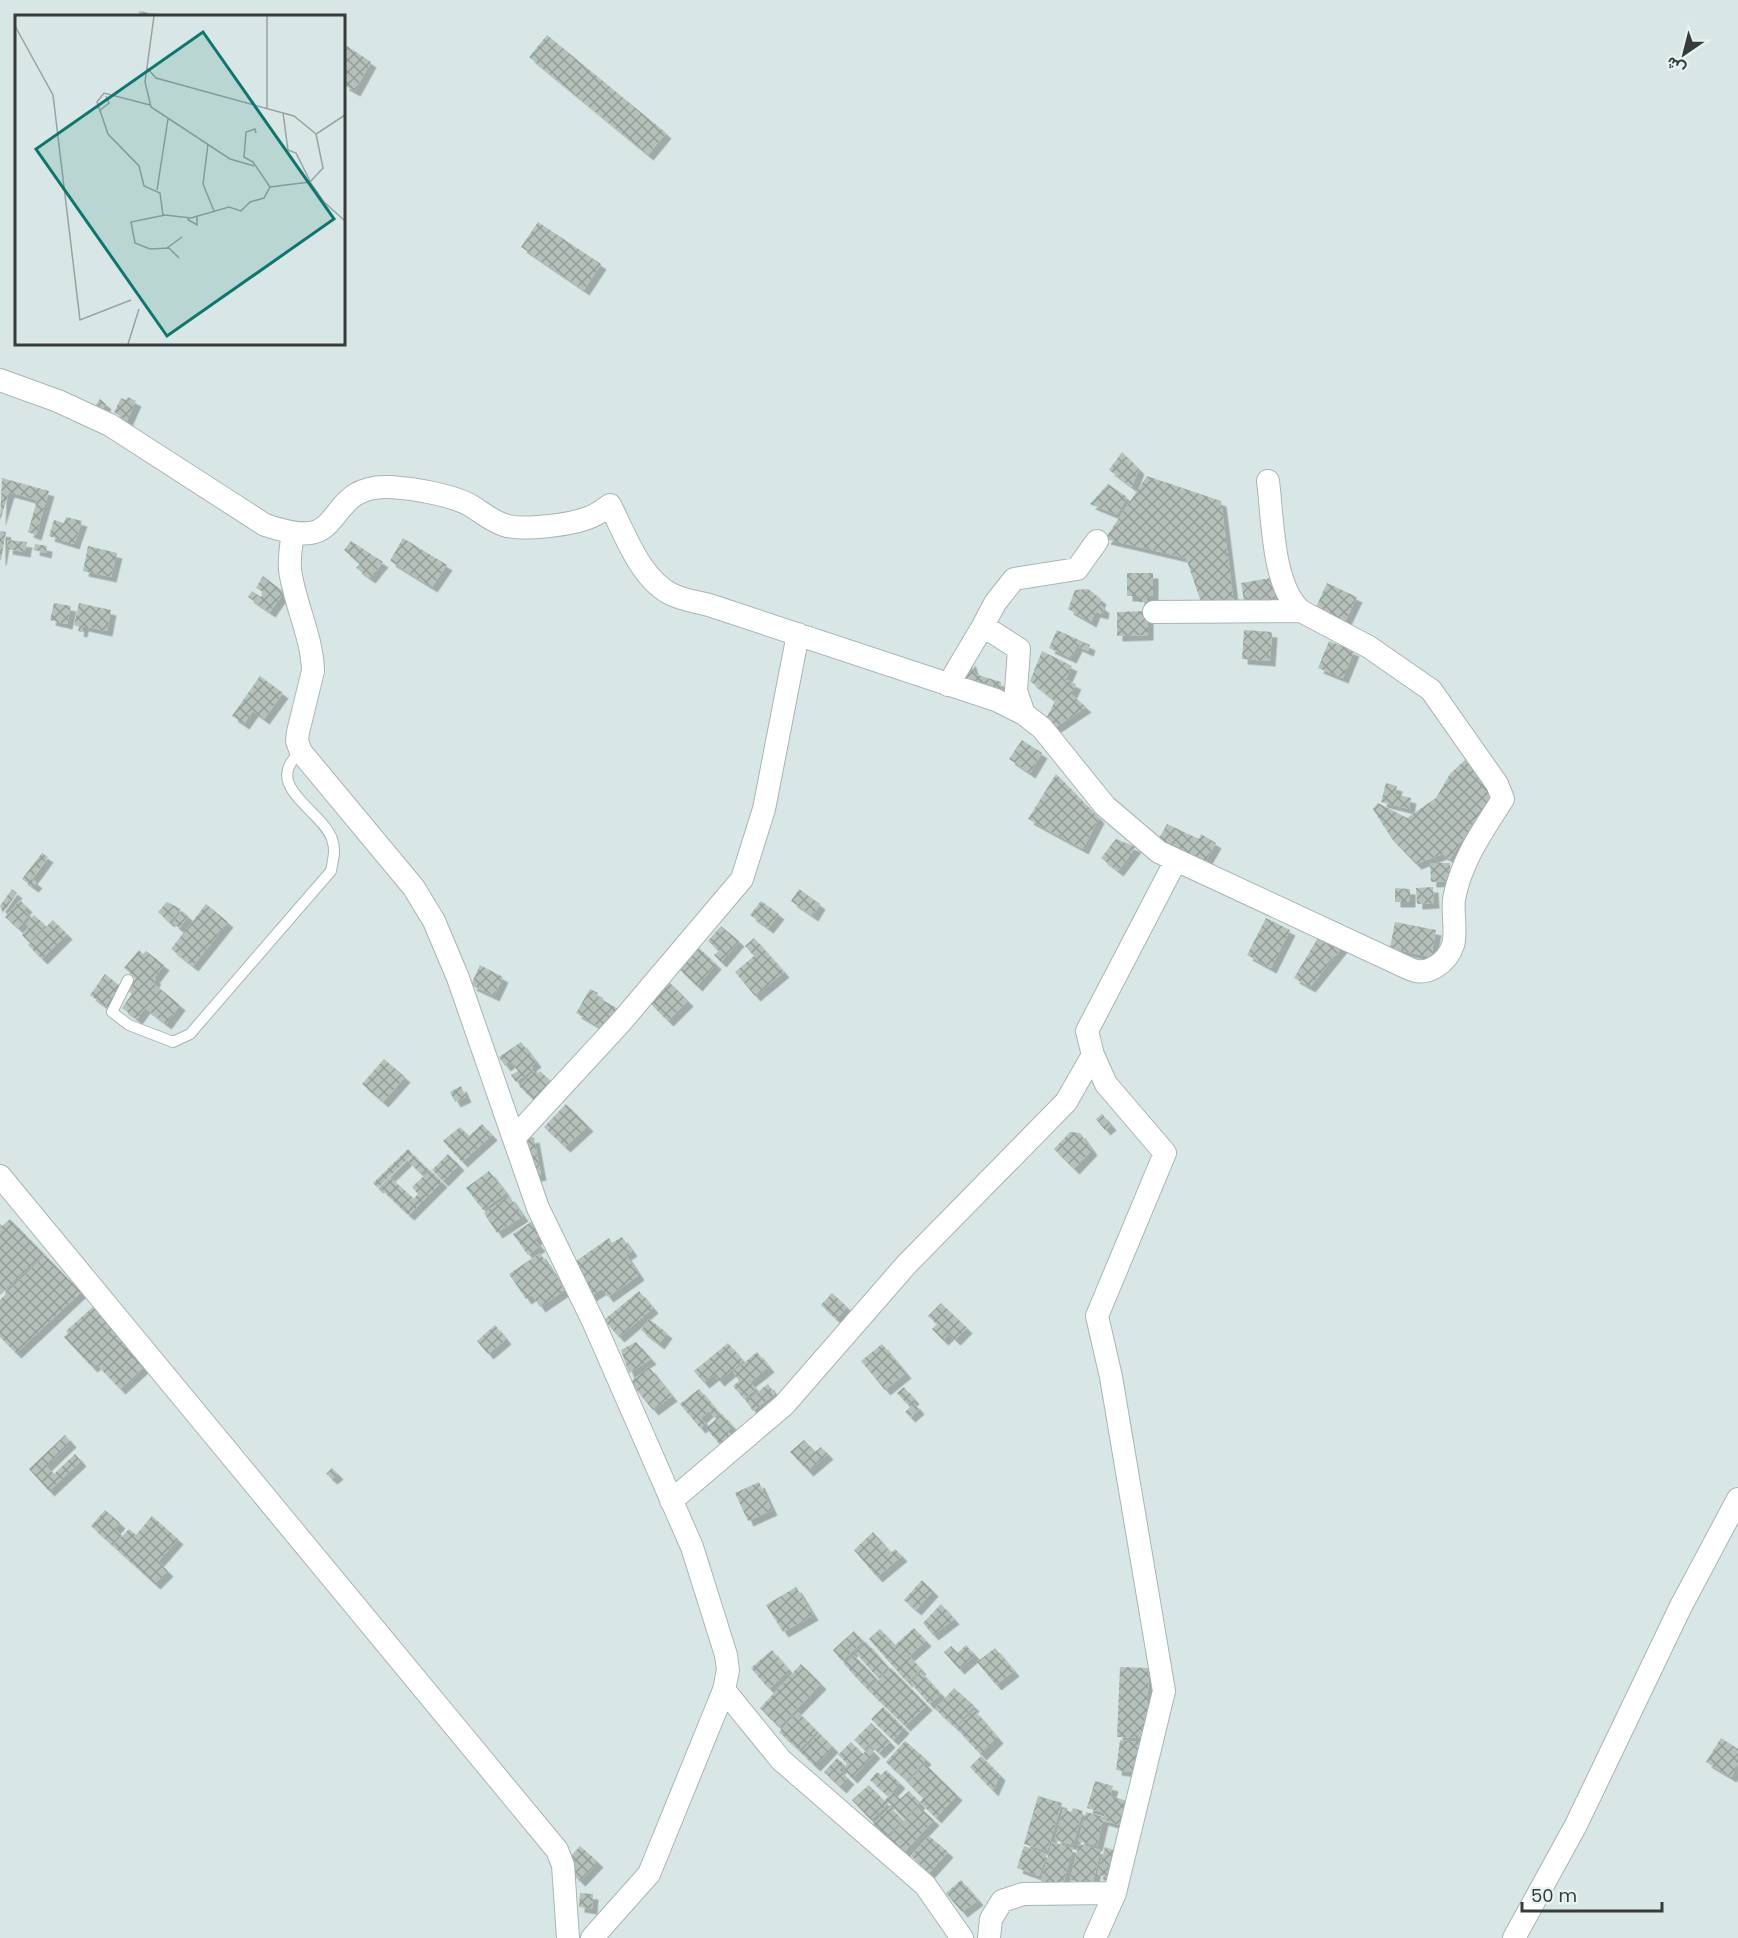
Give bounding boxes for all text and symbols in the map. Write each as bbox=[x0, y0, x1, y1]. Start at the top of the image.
inset map bbox=[15, 15, 345, 345]
north arrow bbox=[1654, 24, 1714, 84]
text: ش bbox=[1661, 51, 1690, 81]
scale bar bbox=[1522, 1875, 1662, 1913]
text: 50 m bbox=[1531, 1883, 1577, 1908]

